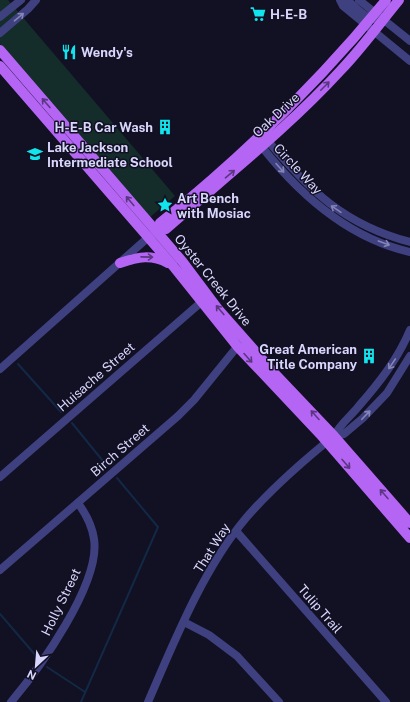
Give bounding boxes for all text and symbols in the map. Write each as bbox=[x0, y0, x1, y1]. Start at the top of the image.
supermarket icon: H-E-B bbox=[249, 5, 267, 23]
place label: H-E-B bbox=[270, 7, 307, 22]
one-way arrow bbox=[13, 13, 24, 22]
restaurant icon: Wendy's bbox=[60, 43, 78, 61]
place label: Wendy's bbox=[81, 45, 133, 60]
one-way arrow bbox=[320, 81, 330, 91]
street label: Oak Drive bbox=[250, 90, 302, 140]
one-way arrow bbox=[41, 97, 50, 108]
building icon: H-E-B Car Wash bbox=[156, 118, 174, 136]
place label: H-E-B Car Wash bbox=[55, 120, 153, 135]
place label: Lake Jackson Intermediate School bbox=[47, 140, 173, 170]
street label: Circle Way bbox=[271, 141, 325, 197]
school or university icon: Lake Jackson Intermediate School bbox=[26, 145, 44, 163]
one-way arrow bbox=[275, 163, 284, 173]
one-way arrow bbox=[224, 169, 235, 178]
place label: Art Bench with Mosiac bbox=[177, 191, 251, 221]
one-way arrow bbox=[126, 196, 135, 207]
place icon: Art Bench with Mosiac bbox=[156, 196, 174, 214]
one-way arrow bbox=[331, 205, 342, 213]
street label: Oyster Creek Drive bbox=[171, 231, 255, 329]
one-way arrow bbox=[378, 240, 390, 248]
one-way arrow bbox=[140, 253, 153, 261]
one-way arrow bbox=[215, 305, 224, 315]
street label: Huisache Street bbox=[54, 339, 138, 415]
place label: Great American Title Company bbox=[259, 342, 358, 372]
building icon: Great American Title Company bbox=[360, 347, 378, 365]
one-way arrow bbox=[244, 353, 253, 363]
one-way arrow bbox=[388, 358, 396, 369]
one-way arrow bbox=[311, 410, 320, 420]
one-way arrow bbox=[361, 410, 371, 420]
street label: Birch Street bbox=[88, 421, 152, 479]
one-way arrow bbox=[341, 458, 350, 469]
one-way arrow bbox=[380, 488, 389, 499]
street label: That Way bbox=[191, 520, 233, 576]
street label: Holly Street bbox=[38, 566, 84, 638]
street label: Tulip Trail bbox=[295, 582, 345, 636]
north arrow bbox=[16, 646, 56, 686]
text: N bbox=[25, 668, 38, 682]

